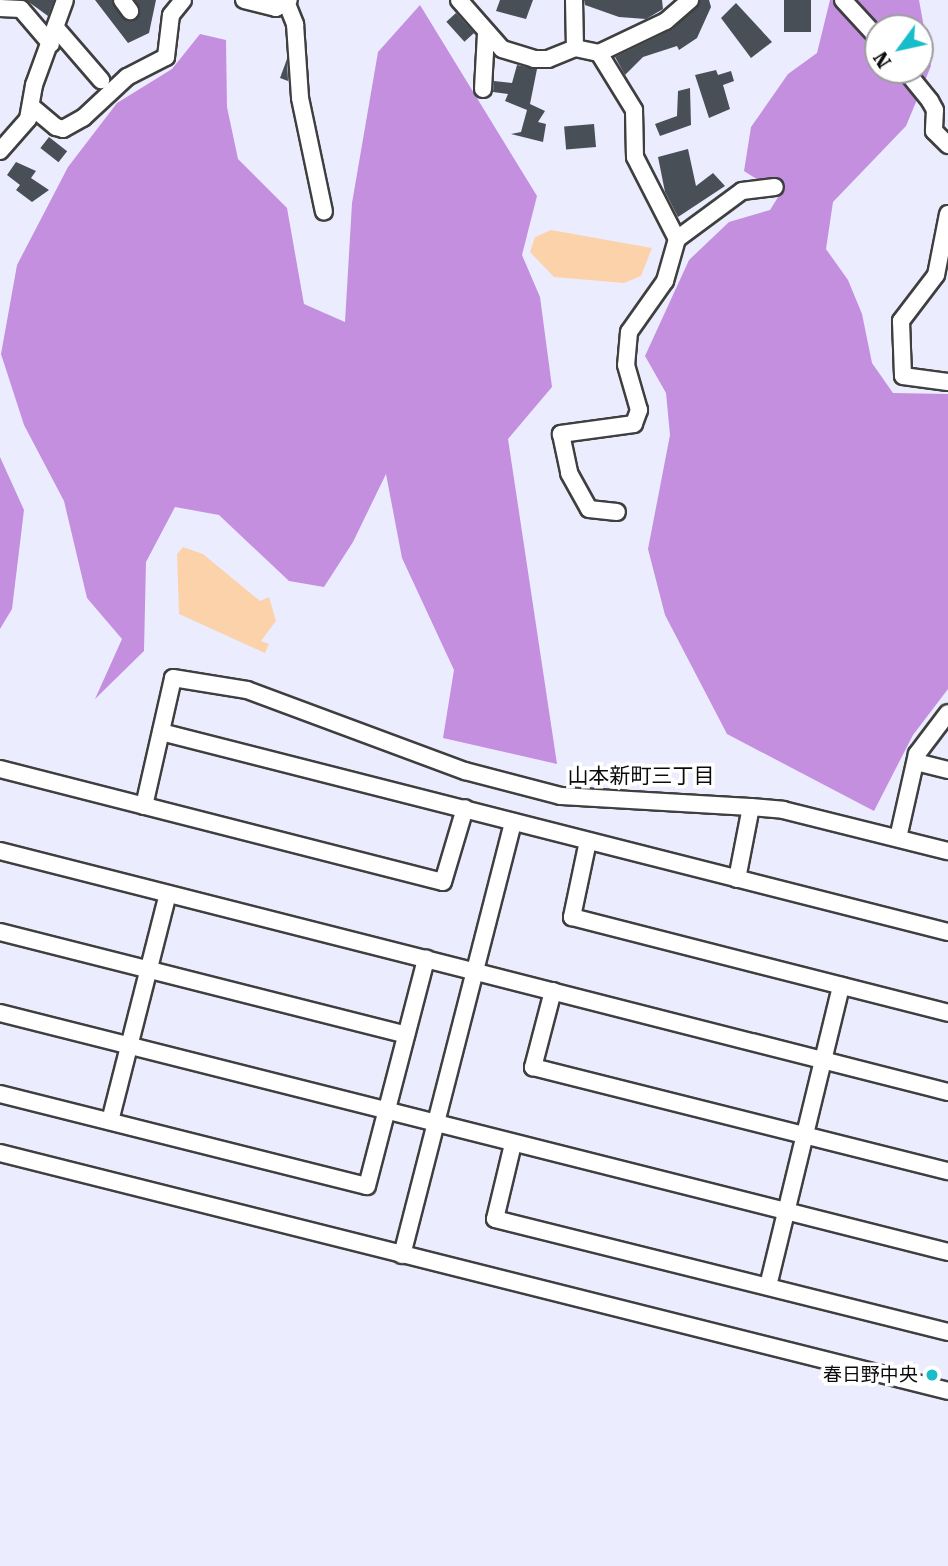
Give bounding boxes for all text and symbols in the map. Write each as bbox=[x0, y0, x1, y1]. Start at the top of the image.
north arrow bbox=[864, 14, 934, 84]
text: N bbox=[869, 47, 896, 72]
district label: 山本新町三丁目 bbox=[568, 763, 714, 789]
place label: 春日野中央 bbox=[823, 1364, 918, 1386]
marker: 春日野中央 bbox=[924, 1367, 940, 1383]

